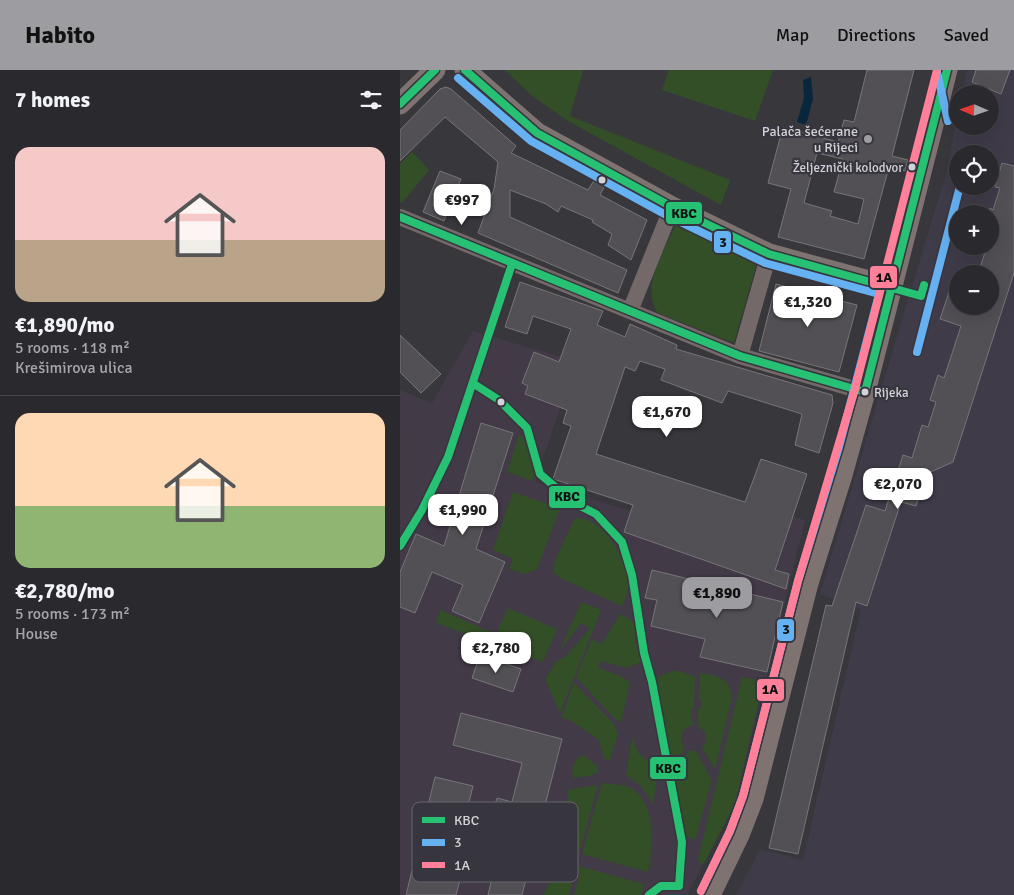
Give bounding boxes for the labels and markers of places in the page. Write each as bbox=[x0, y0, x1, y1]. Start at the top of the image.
place label: Palača šećerane u Rijeci bbox=[762, 123, 858, 156]
marker: Palača šećerane u Rijeci bbox=[862, 133, 874, 145]
place label: Željeznički kolodvor bbox=[793, 159, 903, 176]
marker: Željeznički kolodvor bbox=[907, 162, 917, 172]
unlabelled marker bbox=[597, 175, 607, 185]
pin: €997 bbox=[432, 184, 492, 226]
pin: €1,320 bbox=[767, 286, 849, 328]
place label: Rijeka bbox=[874, 385, 909, 401]
marker: Rijeka bbox=[860, 387, 870, 397]
pin: €1,670 bbox=[626, 396, 708, 438]
unlabelled marker bbox=[496, 397, 506, 407]
pin: €2,070 bbox=[857, 468, 939, 510]
pin: €1,990 bbox=[422, 494, 504, 536]
pin: €1,890 bbox=[676, 576, 758, 619]
pin: €2,780 bbox=[455, 632, 537, 674]

